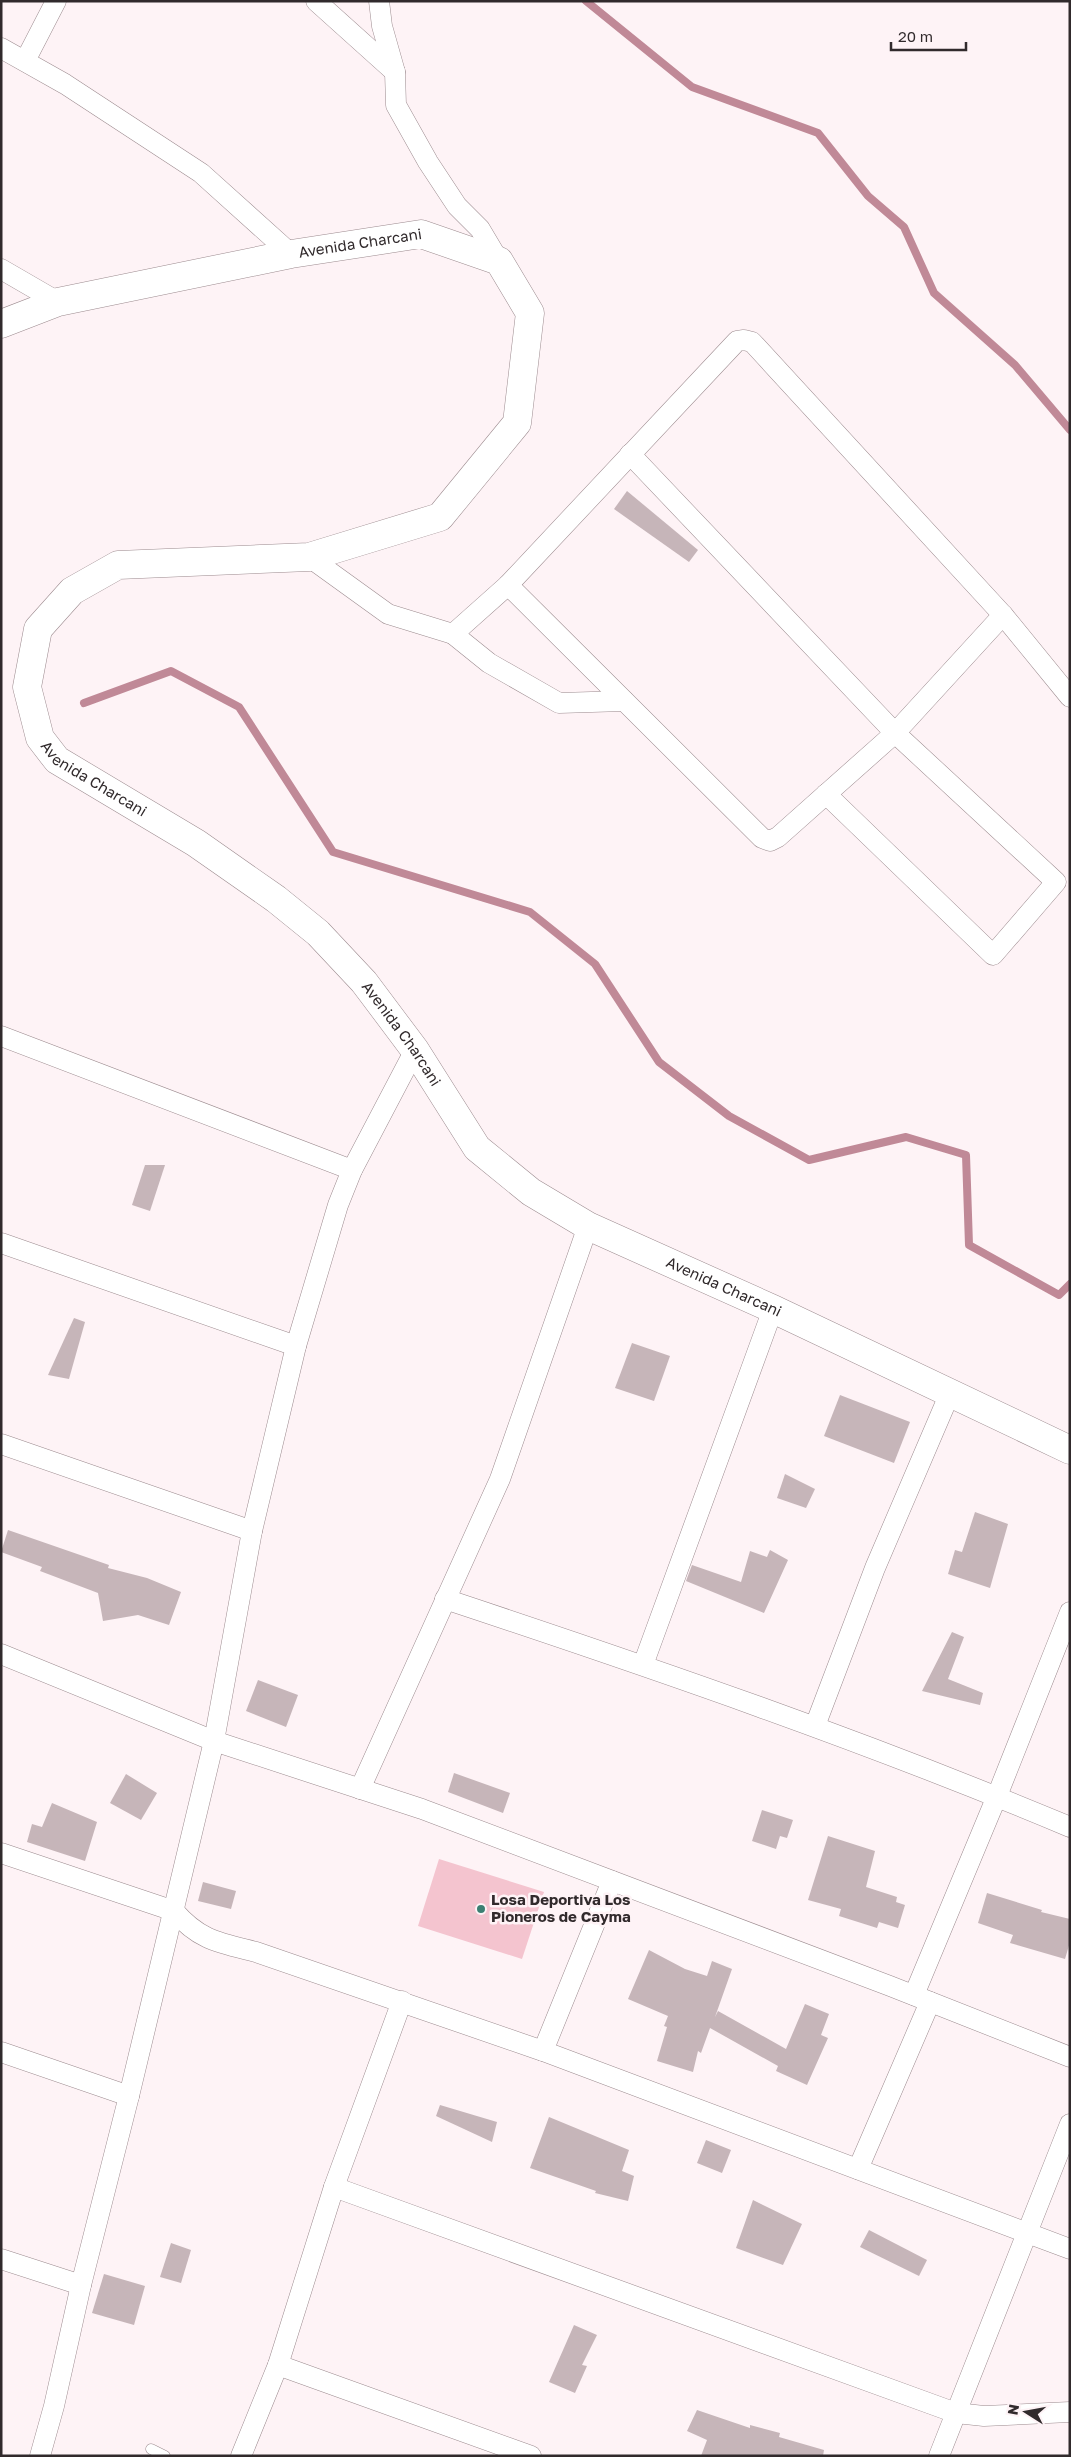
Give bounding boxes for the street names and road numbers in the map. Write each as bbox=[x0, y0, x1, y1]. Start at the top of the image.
street label: Avenida Charcani bbox=[297, 224, 423, 261]
street label: Avenida Charcani bbox=[38, 737, 150, 820]
street label: Avenida Charcani bbox=[359, 977, 445, 1089]
street label: Avenida Charcani bbox=[664, 1252, 785, 1320]

